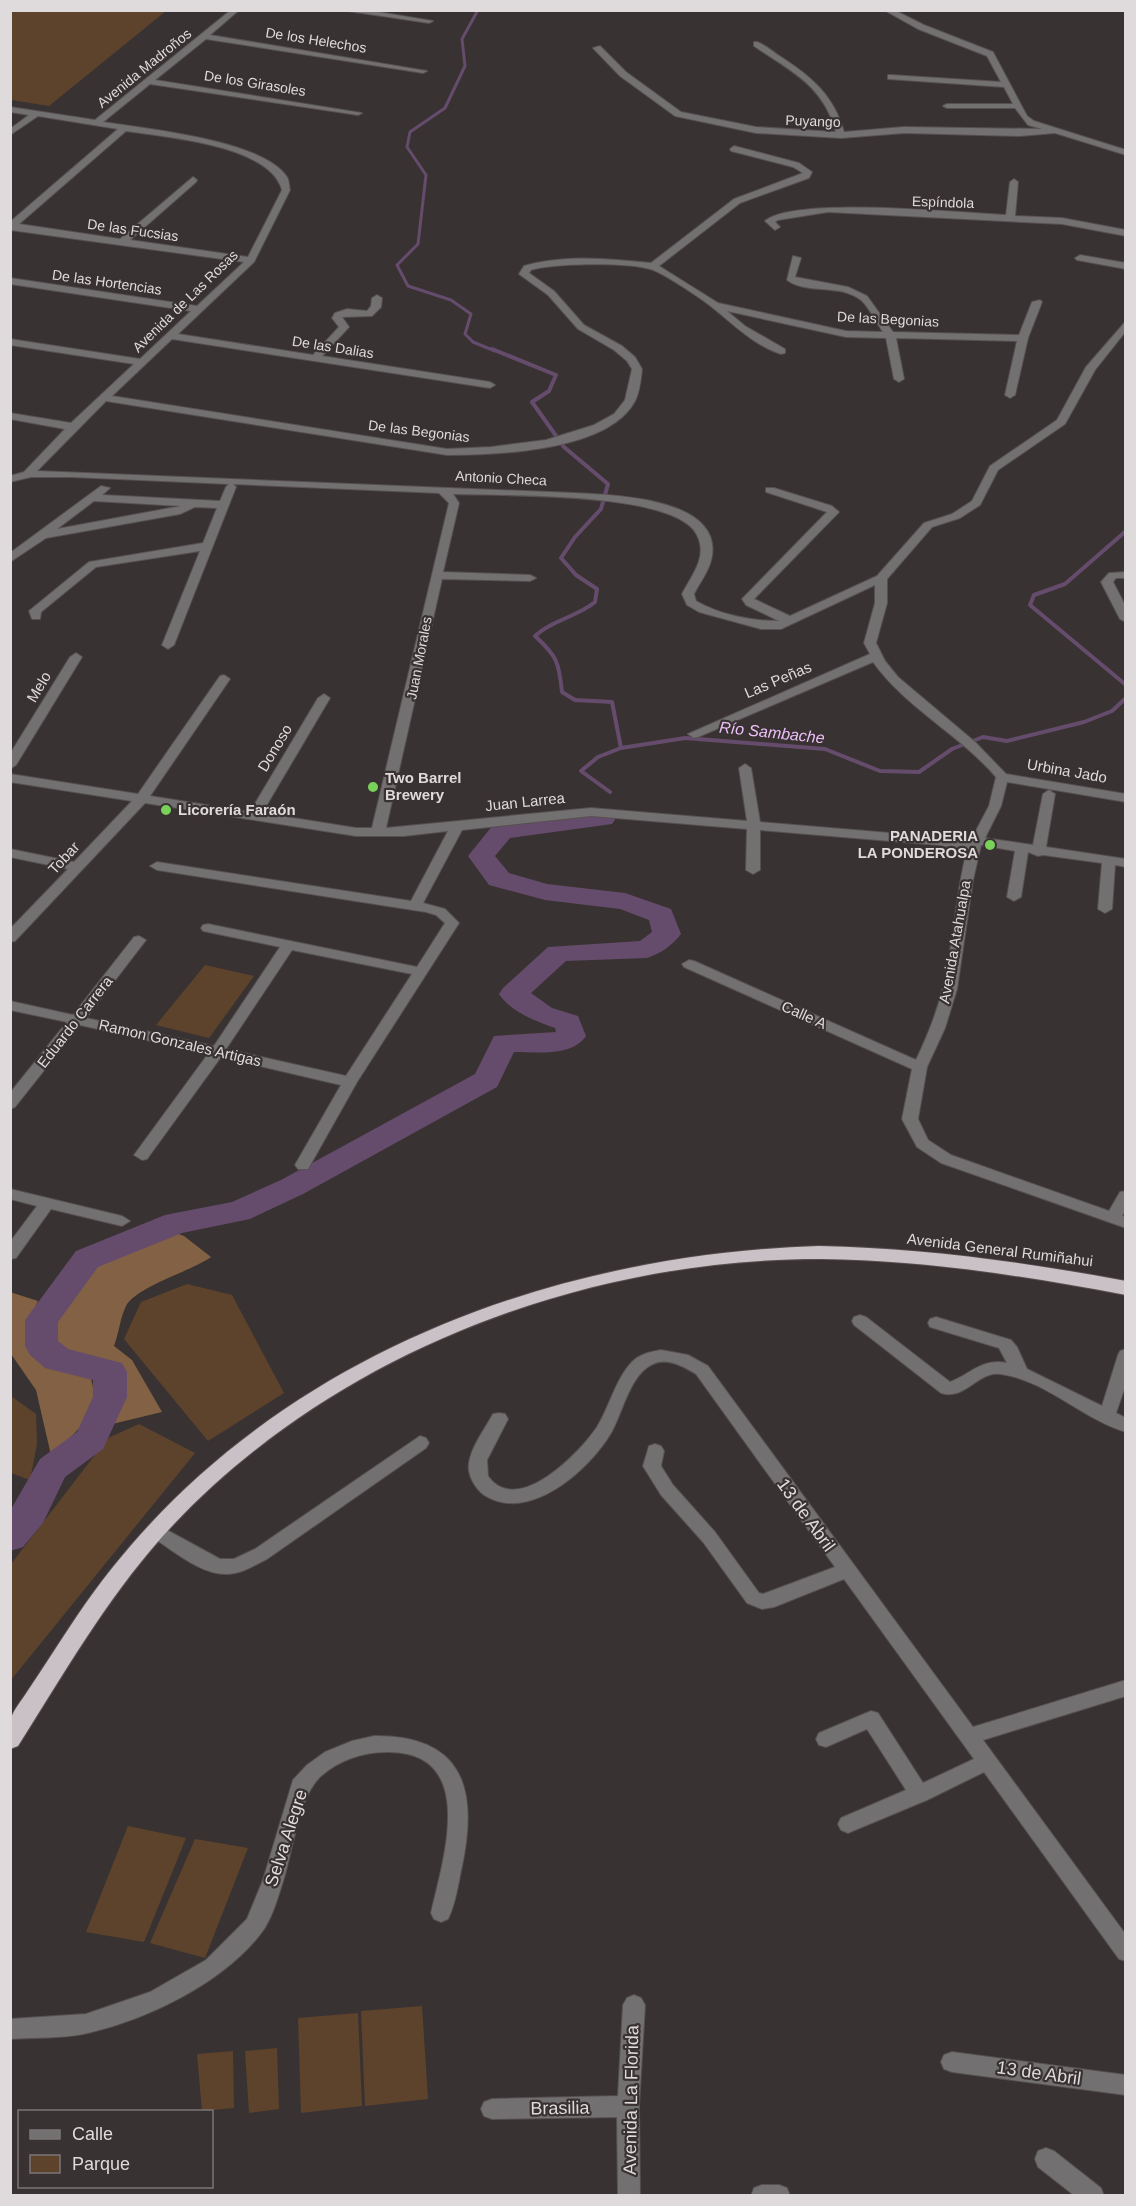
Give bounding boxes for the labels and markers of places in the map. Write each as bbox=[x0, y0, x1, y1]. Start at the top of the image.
place label: Two Barrel Brewery bbox=[385, 769, 461, 803]
marker: Two Barrel Brewery bbox=[366, 780, 380, 794]
place label: Licorería Faraón bbox=[178, 801, 296, 818]
marker: Licorería Faraón bbox=[159, 803, 173, 817]
place label: PANADERIA LA PONDEROSA bbox=[858, 827, 978, 861]
marker: PANADERIA LA PONDEROSA bbox=[983, 838, 997, 852]

